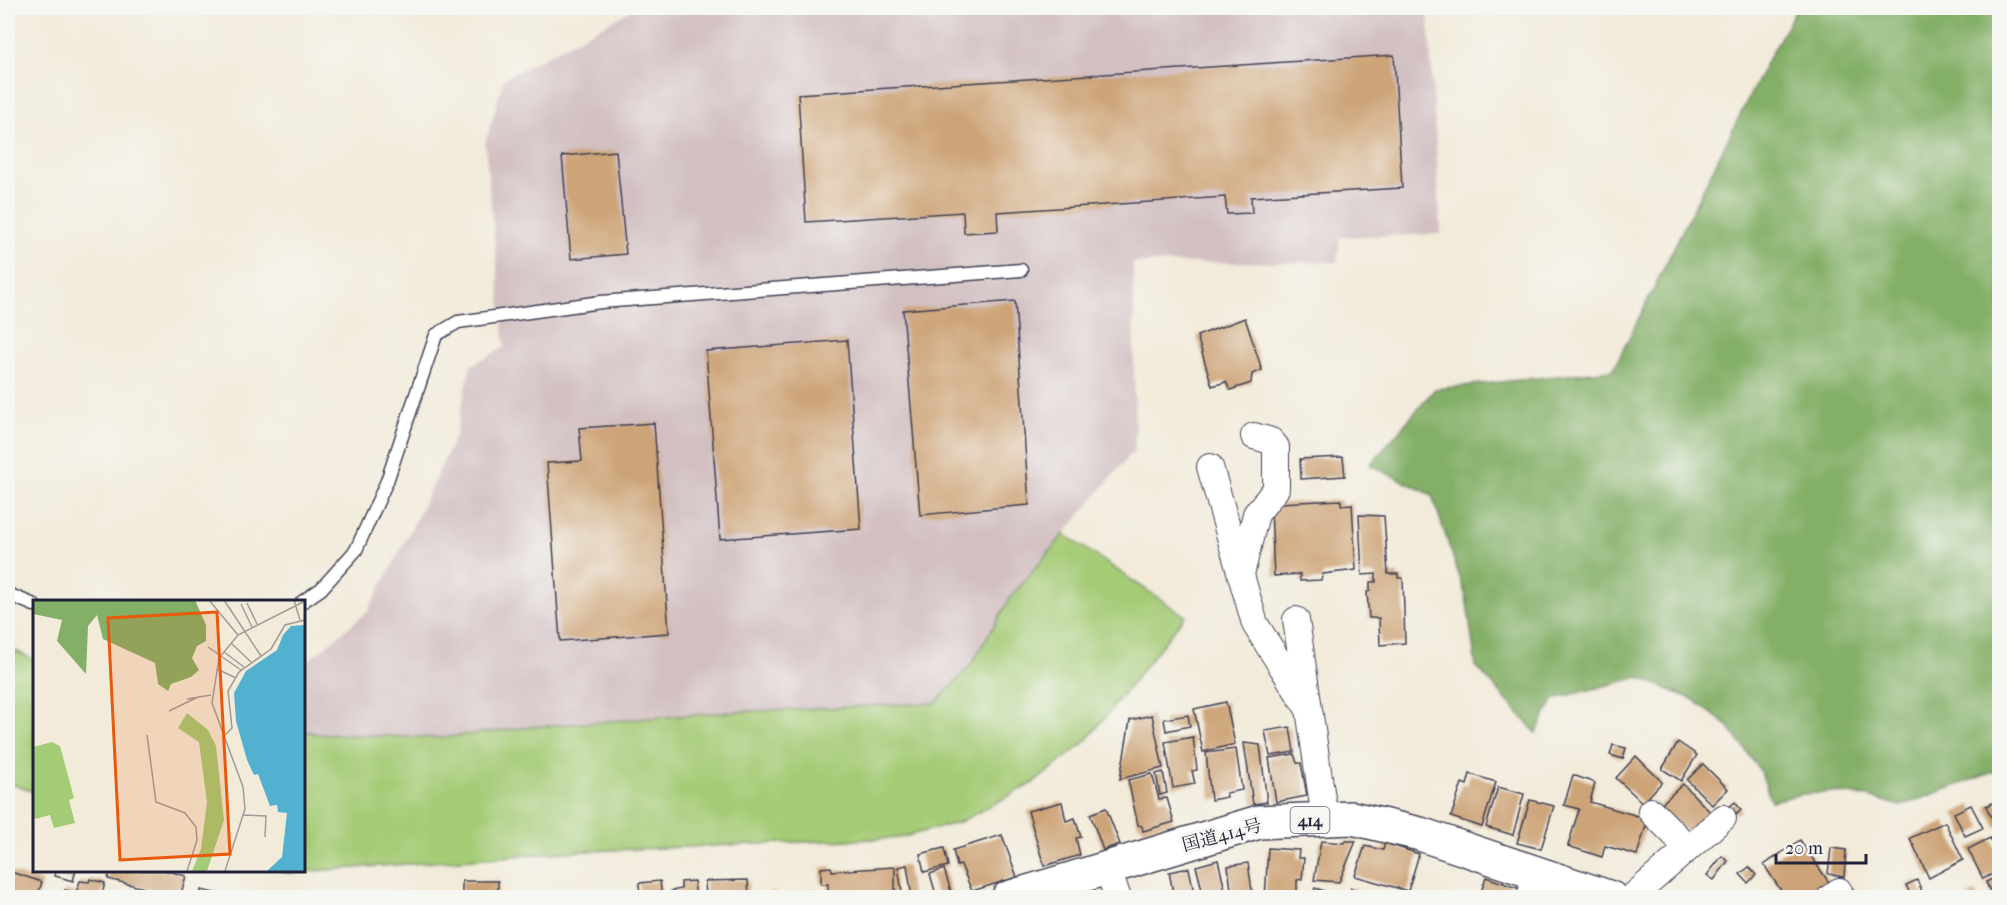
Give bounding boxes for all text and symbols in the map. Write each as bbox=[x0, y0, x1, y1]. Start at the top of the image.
inset map bbox=[33, 600, 304, 872]
road number: 414 bbox=[1290, 807, 1330, 833]
street label: 国道414号 bbox=[1180, 815, 1264, 856]
scale bar bbox=[1776, 827, 1866, 865]
text: 20 m bbox=[1785, 838, 1823, 859]

